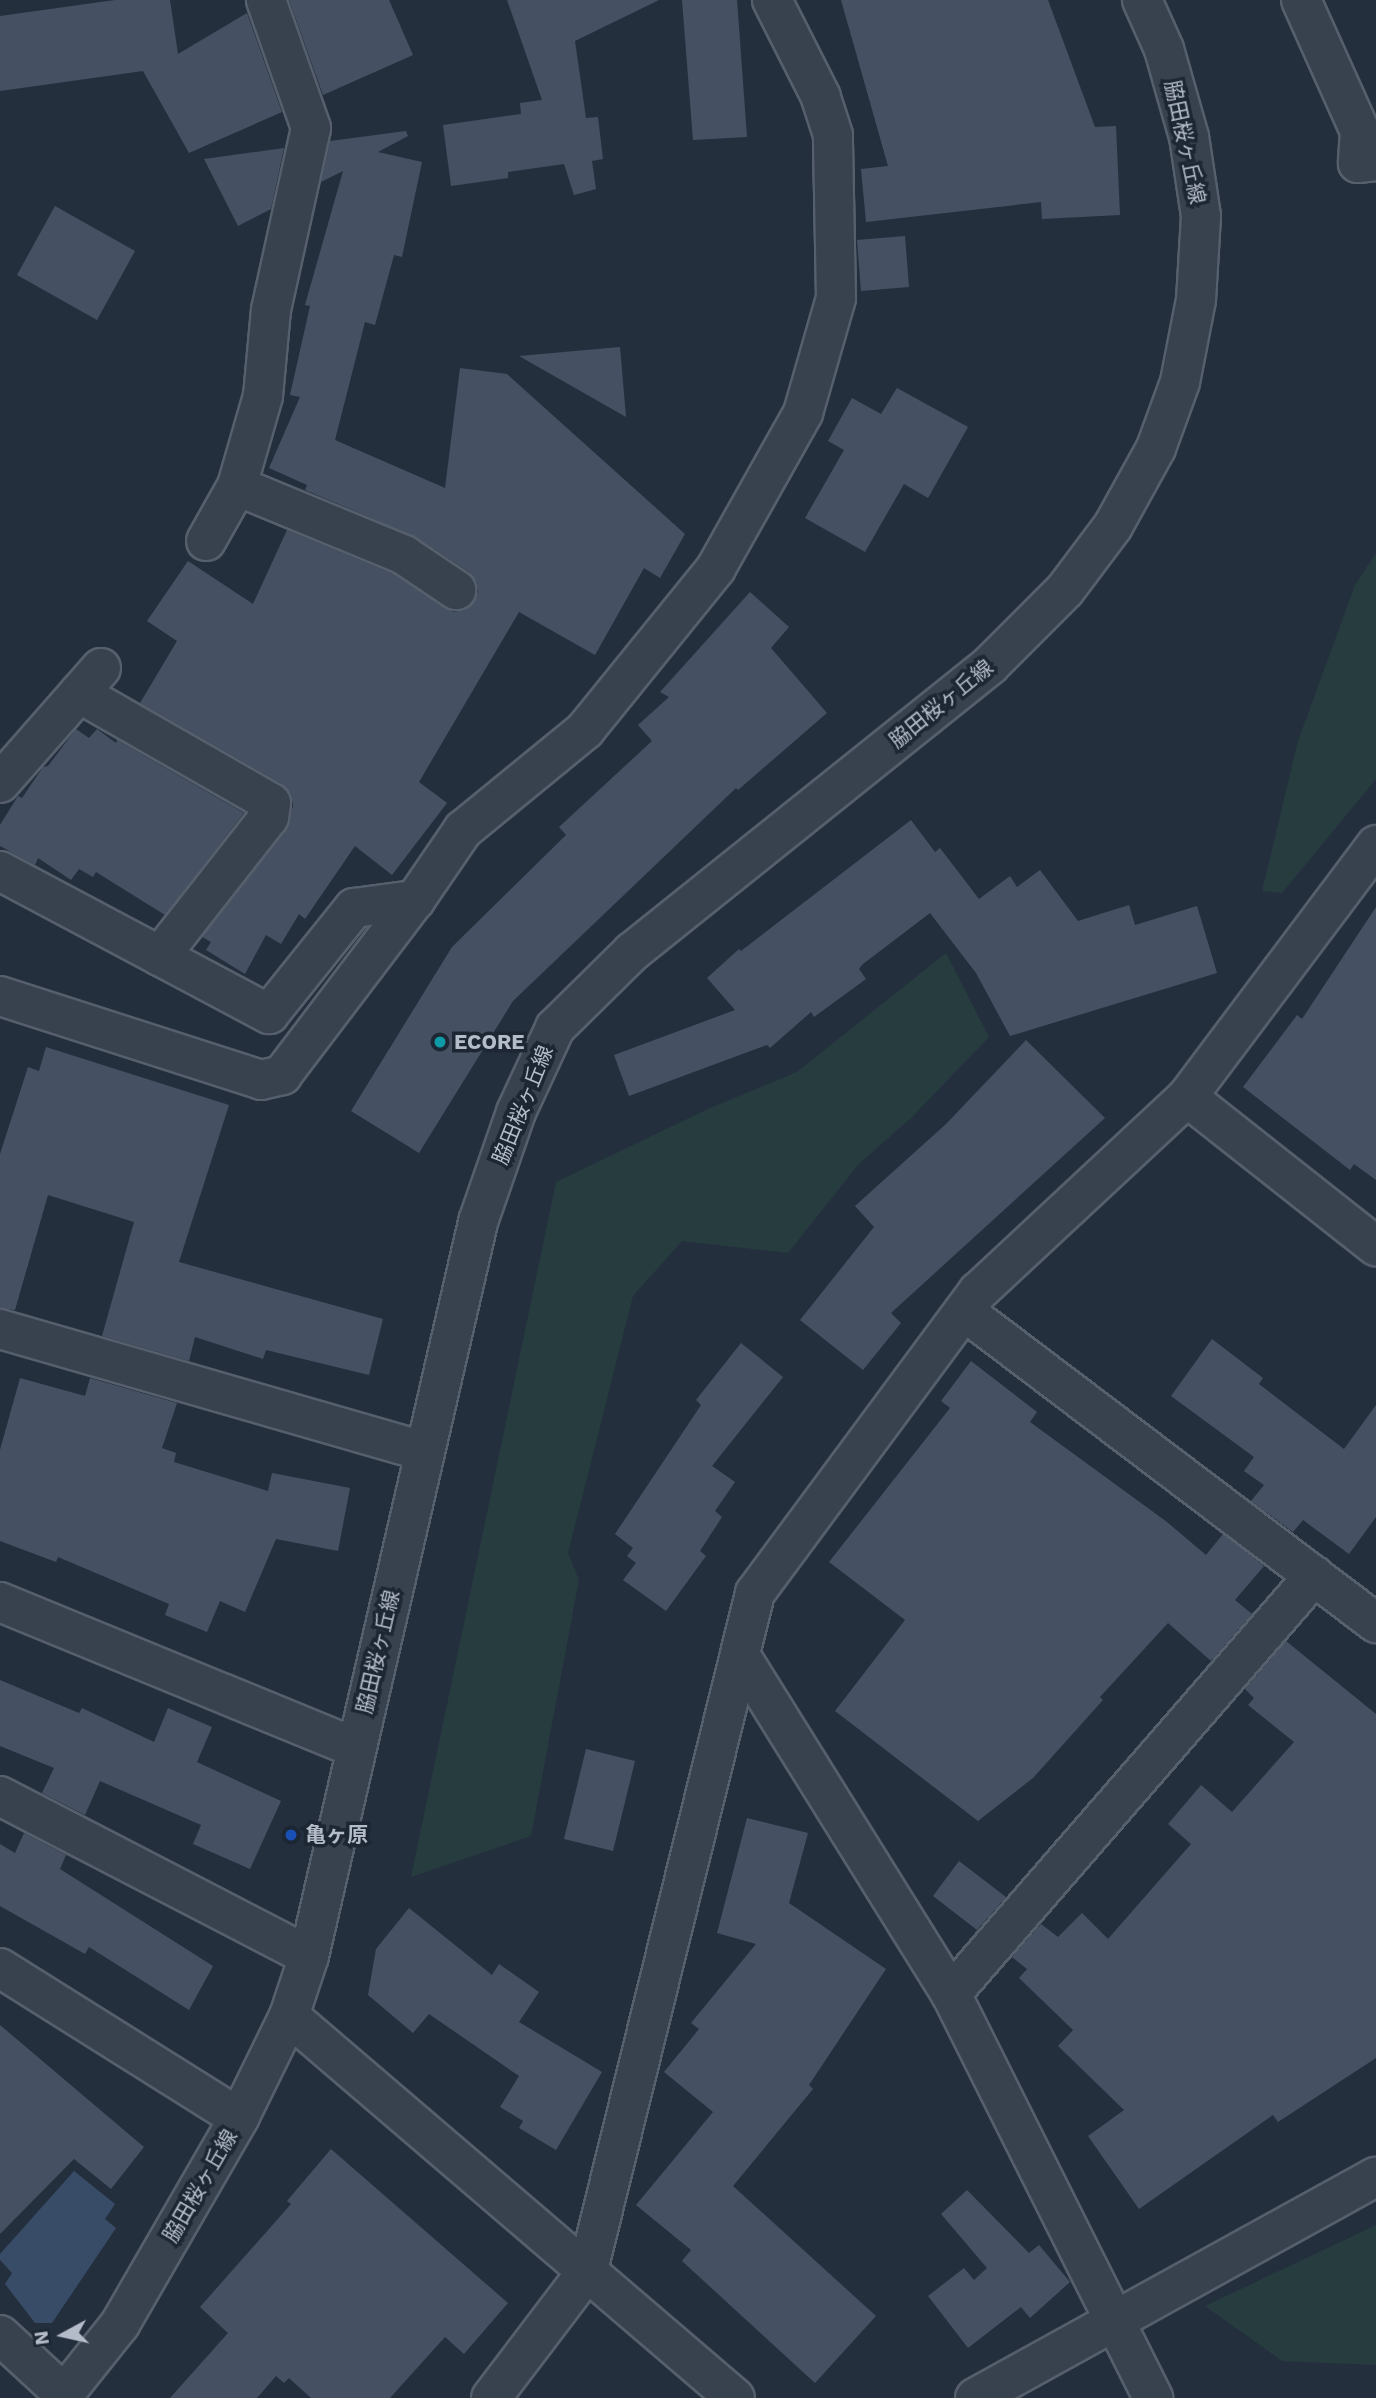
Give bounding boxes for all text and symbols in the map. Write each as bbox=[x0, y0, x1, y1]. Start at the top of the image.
street label: 脇田桜ヶ丘線 bbox=[1160, 78, 1210, 206]
street label: 脇田桜ヶ丘線 bbox=[884, 655, 998, 753]
place label: ECORE bbox=[454, 1029, 525, 1055]
marker: ECORE bbox=[432, 1034, 448, 1050]
street label: 脇田桜ヶ丘線 bbox=[488, 1042, 558, 1168]
street label: 脇田桜ヶ丘線 bbox=[352, 1588, 404, 1716]
place label: 亀ヶ原 bbox=[305, 1822, 368, 1848]
marker: 亀ヶ原 bbox=[283, 1827, 299, 1843]
street label: 脇田桜ヶ丘線 bbox=[158, 2125, 242, 2247]
north arrow bbox=[28, 2300, 98, 2370]
text: N bbox=[29, 2329, 54, 2347]

